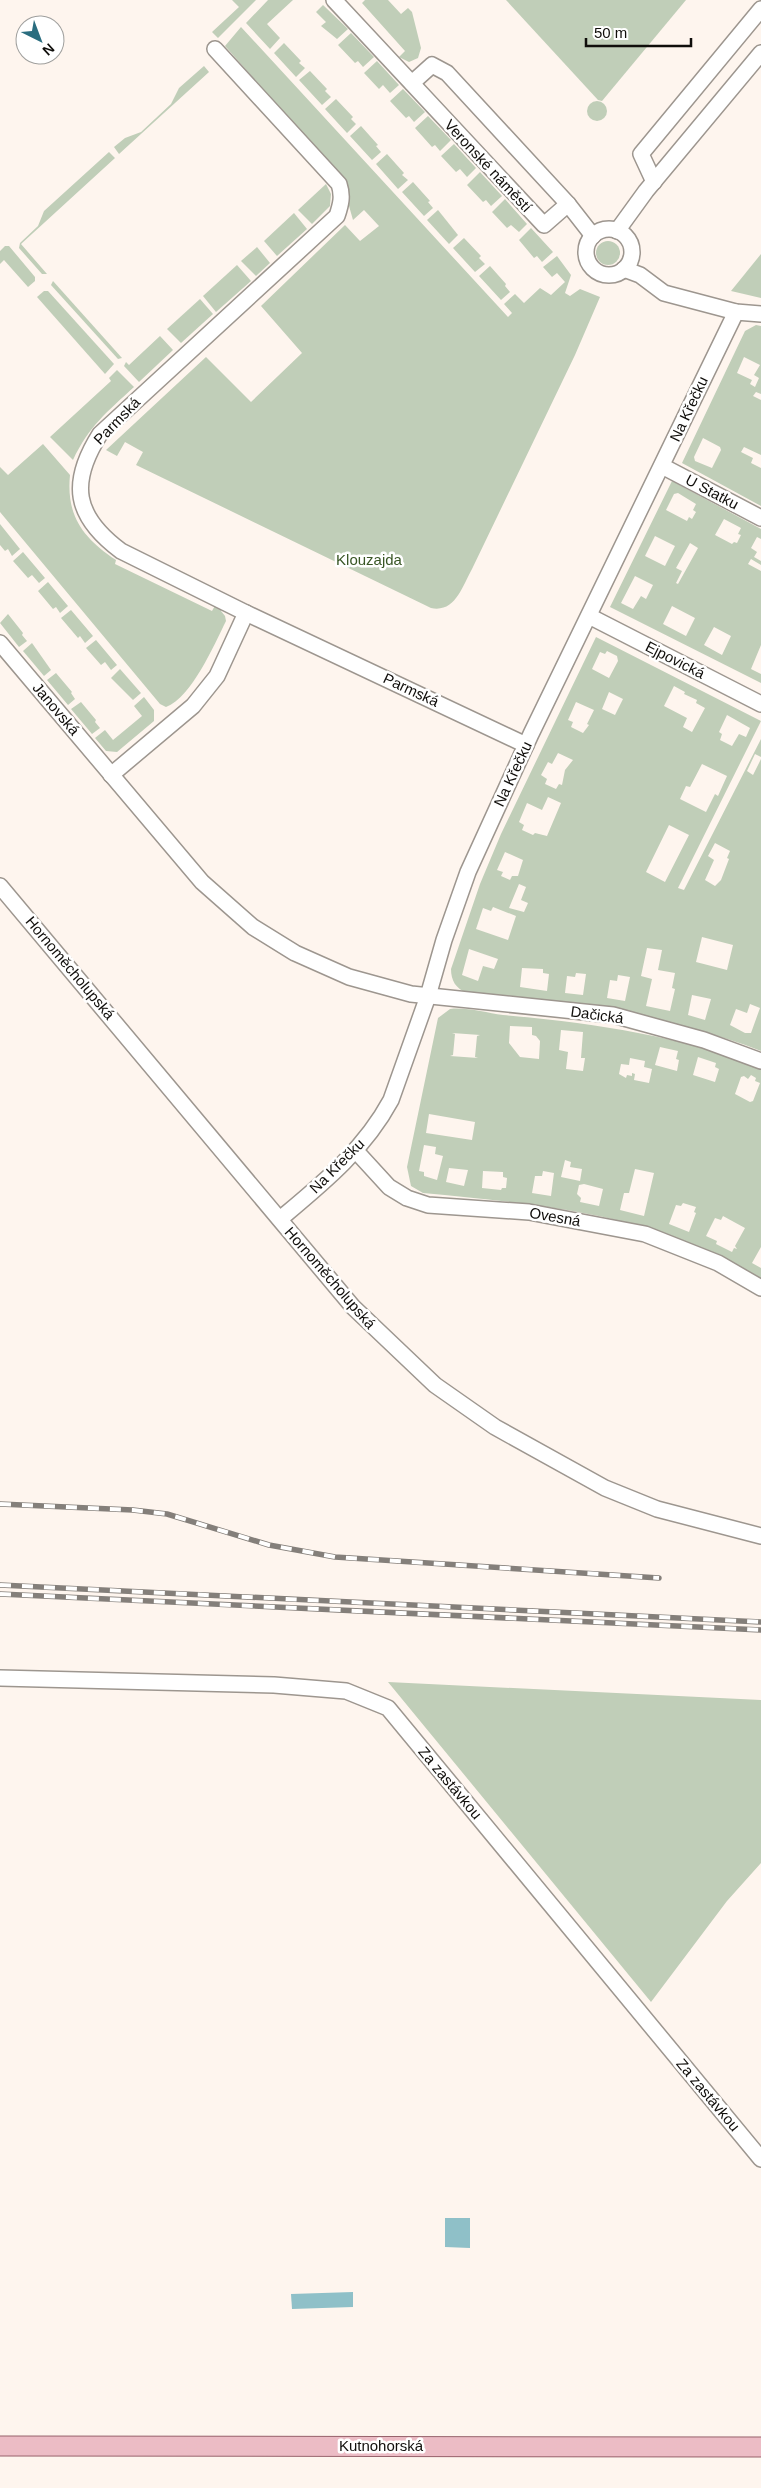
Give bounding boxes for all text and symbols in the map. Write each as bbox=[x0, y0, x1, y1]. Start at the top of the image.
north arrow bbox=[15, 15, 65, 65]
scale bar bbox=[586, 15, 691, 47]
text: 50 m bbox=[594, 24, 627, 41]
text: N bbox=[40, 40, 58, 59]
street label: Veronské náměstí bbox=[441, 116, 536, 216]
street label: Na Křečku bbox=[666, 373, 711, 444]
street label: Parmská bbox=[90, 393, 144, 448]
street label: U Statku bbox=[683, 471, 742, 513]
park label: Klouzajda bbox=[336, 551, 403, 568]
street label: Ejpovická bbox=[643, 637, 708, 682]
street label: Parmská bbox=[381, 669, 442, 710]
street label: Janovská bbox=[30, 679, 84, 739]
street label: Na Křečku bbox=[490, 738, 535, 809]
street label: Hornoměcholupská bbox=[22, 913, 119, 1023]
street label: Dačická bbox=[569, 1002, 625, 1027]
street label: Na Křečku bbox=[306, 1135, 367, 1196]
street label: Ovesná bbox=[528, 1204, 583, 1229]
street label: Hornoměcholupská bbox=[282, 1223, 380, 1333]
street label: Za zastávkou bbox=[415, 1743, 486, 1822]
street label: Za zastávkou bbox=[673, 2055, 744, 2134]
street label: Kutnohorská bbox=[339, 2437, 424, 2454]

